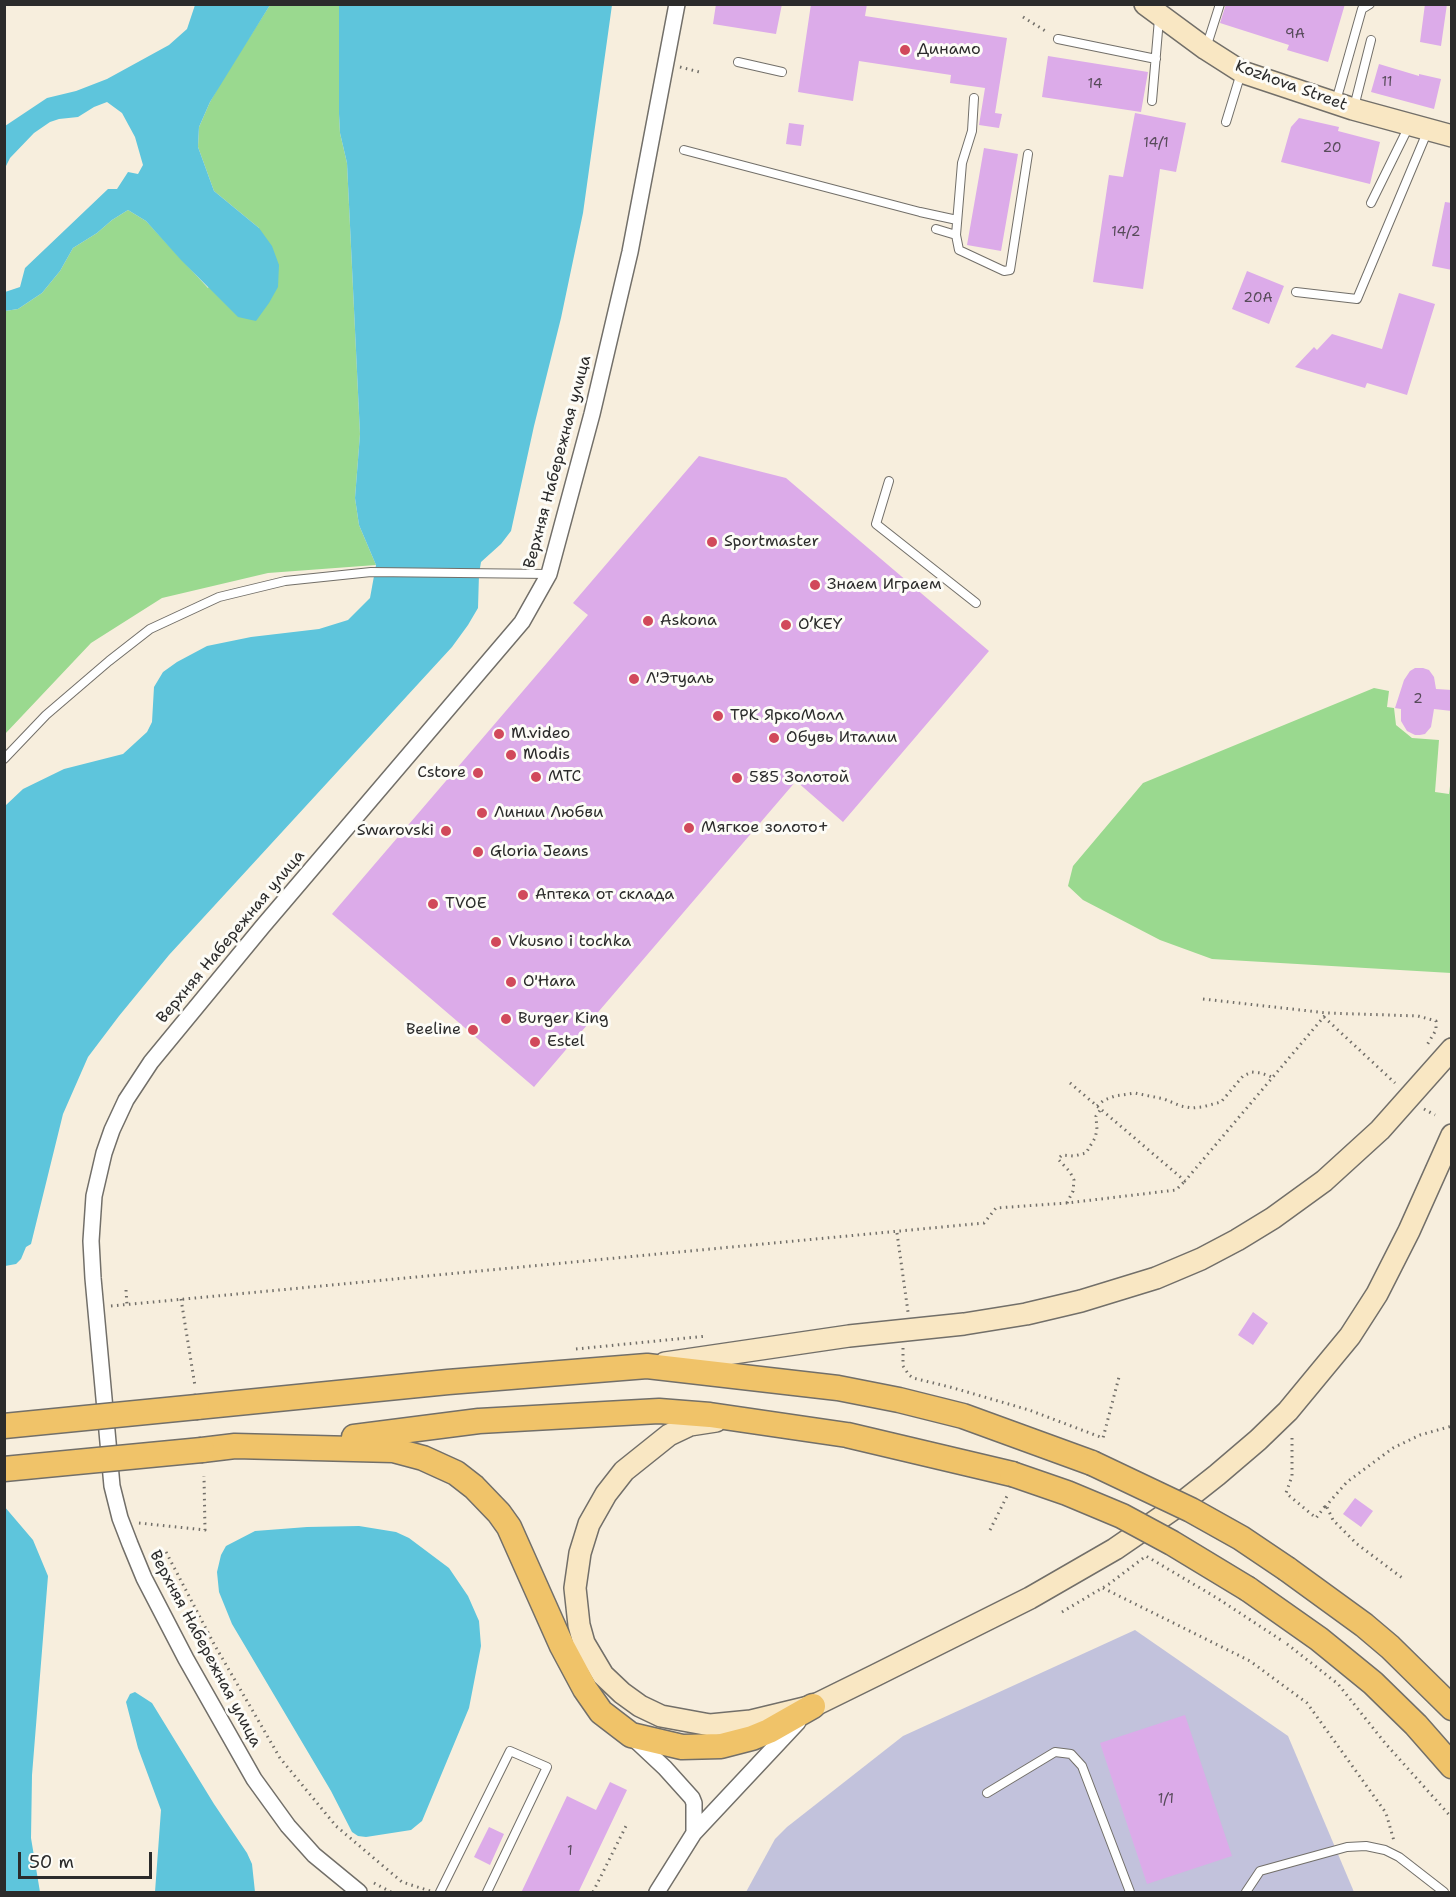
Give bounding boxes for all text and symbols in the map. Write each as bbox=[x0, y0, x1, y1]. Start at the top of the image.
house number: 9А bbox=[1285, 26, 1305, 42]
place label: Динамо bbox=[917, 40, 981, 60]
marker: Динамо bbox=[898, 43, 912, 57]
street label: Kozhova Street bbox=[1232, 57, 1350, 115]
house number: 11 bbox=[1381, 74, 1393, 90]
house number: 14 bbox=[1087, 76, 1103, 92]
house number: 14/1 bbox=[1143, 135, 1169, 151]
house number: 20 bbox=[1322, 140, 1342, 156]
house number: 14/2 bbox=[1111, 224, 1141, 240]
house number: 20А bbox=[1243, 290, 1273, 306]
street label: Верхняя Набережная улица bbox=[520, 353, 596, 571]
place label: Sportmaster bbox=[724, 532, 819, 552]
marker: Sportmaster bbox=[705, 535, 719, 549]
place label: Знаем Играем bbox=[827, 575, 941, 595]
marker: Знаем Играем bbox=[808, 578, 822, 592]
place label: Askona bbox=[660, 611, 717, 631]
marker: Askona bbox=[641, 614, 655, 628]
place label: O’KEY bbox=[798, 615, 842, 635]
marker: O’KEY bbox=[779, 618, 793, 632]
place label: Л'Этуаль bbox=[646, 669, 714, 689]
marker: Л'Этуаль bbox=[627, 672, 641, 686]
house number: 2 bbox=[1413, 691, 1423, 707]
place label: ТРК ЯркоМолл bbox=[730, 706, 844, 726]
marker: ТРК ЯркоМолл bbox=[711, 709, 725, 723]
place label: M.video bbox=[511, 724, 570, 744]
marker: M.video bbox=[492, 727, 506, 741]
place label: Обувь Италии bbox=[786, 728, 897, 748]
marker: Обувь Италии bbox=[767, 731, 781, 745]
place label: Modis bbox=[523, 745, 570, 765]
marker: Modis bbox=[504, 748, 518, 762]
place label: Cstore bbox=[417, 763, 466, 783]
marker: Cstore bbox=[471, 766, 485, 780]
place label: МТС bbox=[548, 767, 581, 787]
place label: 585 Золотой bbox=[749, 768, 849, 788]
marker: МТС bbox=[529, 770, 543, 784]
marker: 585 Золотой bbox=[730, 771, 744, 785]
place label: Линии Любви bbox=[494, 803, 603, 823]
marker: Линии Любви bbox=[475, 806, 489, 820]
place label: Мягкое золото+ bbox=[701, 818, 829, 838]
place label: Swarovski bbox=[357, 821, 434, 841]
marker: Мягкое золото+ bbox=[682, 821, 696, 835]
marker: Swarovski bbox=[439, 824, 453, 838]
place label: Gloria Jeans bbox=[490, 842, 589, 862]
marker: Gloria Jeans bbox=[471, 845, 485, 859]
street label: Верхняя Набережная улица bbox=[153, 847, 309, 1027]
place label: Аптека от склада bbox=[535, 885, 674, 905]
marker: Аптека от склада bbox=[516, 888, 530, 902]
place label: TVOE bbox=[445, 894, 487, 914]
marker: TVOE bbox=[426, 897, 440, 911]
place label: Vkusno i tochka bbox=[508, 932, 631, 952]
marker: Vkusno i tochka bbox=[489, 935, 503, 949]
place label: O'Hara bbox=[523, 972, 575, 992]
marker: O'Hara bbox=[504, 975, 518, 989]
place label: Burger King bbox=[518, 1009, 609, 1029]
marker: Burger King bbox=[499, 1012, 513, 1026]
place label: Beeline bbox=[406, 1020, 461, 1040]
marker: Beeline bbox=[466, 1023, 480, 1037]
place label: Estel bbox=[547, 1032, 585, 1052]
marker: Estel bbox=[528, 1035, 542, 1049]
street label: Верхняя Набережная улица bbox=[145, 1547, 265, 1751]
house number: 1/1 bbox=[1158, 1791, 1174, 1807]
scale bar bbox=[21, 1840, 154, 1878]
house number: 1 bbox=[567, 1843, 573, 1859]
text: 50 m bbox=[29, 1850, 74, 1874]

